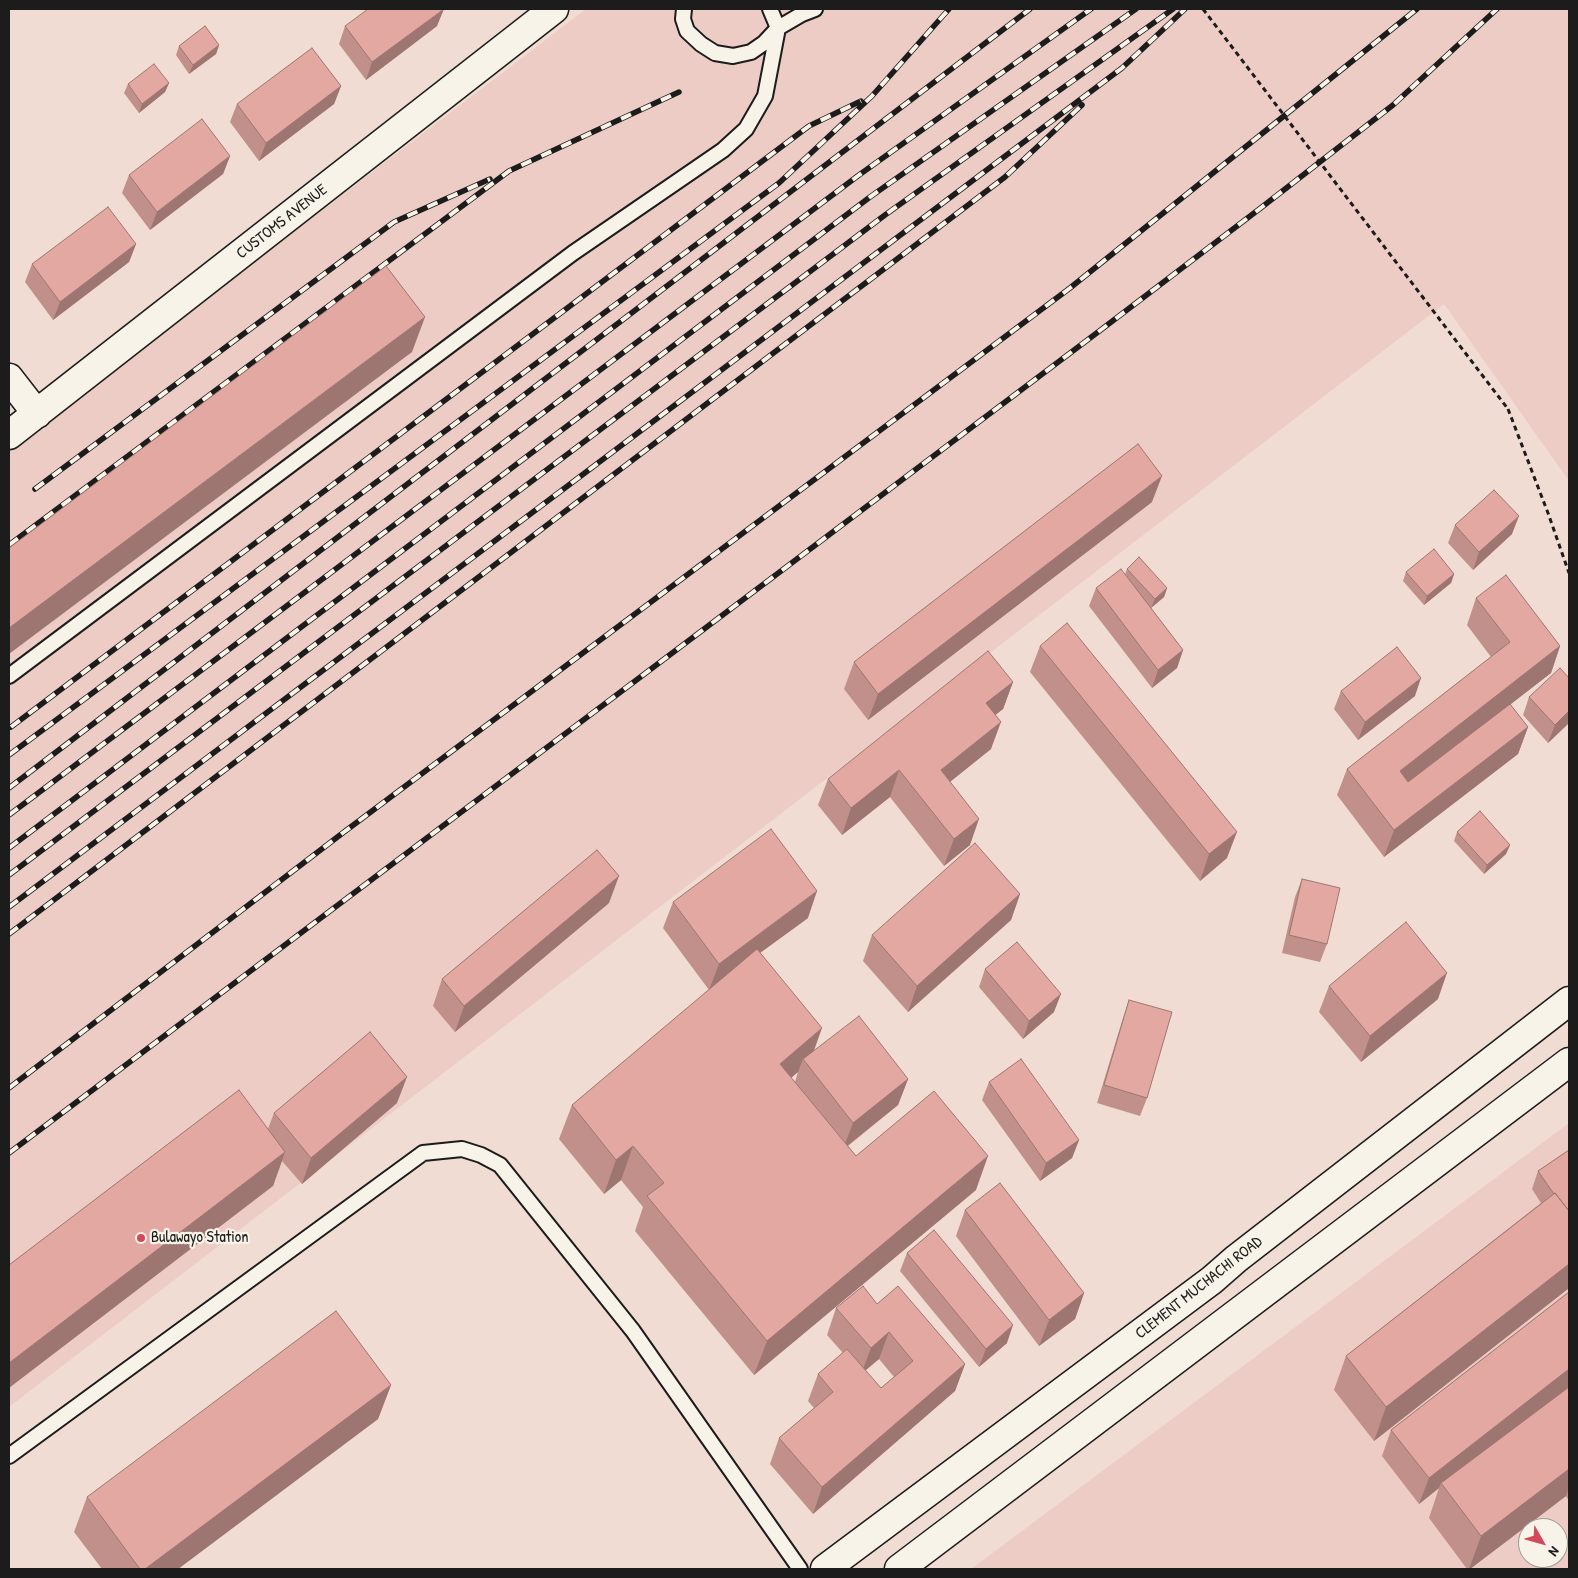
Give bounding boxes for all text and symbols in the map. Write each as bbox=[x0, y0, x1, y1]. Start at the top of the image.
street label: CUSTOMS AVENUE bbox=[233, 181, 331, 263]
place label: Bulawayo Station bbox=[151, 1228, 249, 1248]
marker: Bulawayo Station bbox=[135, 1232, 147, 1244]
street label: CLEMENT MUCHACHI ROAD bbox=[1132, 1233, 1266, 1343]
north arrow bbox=[1518, 1518, 1568, 1568]
text: N bbox=[1545, 1543, 1564, 1561]

